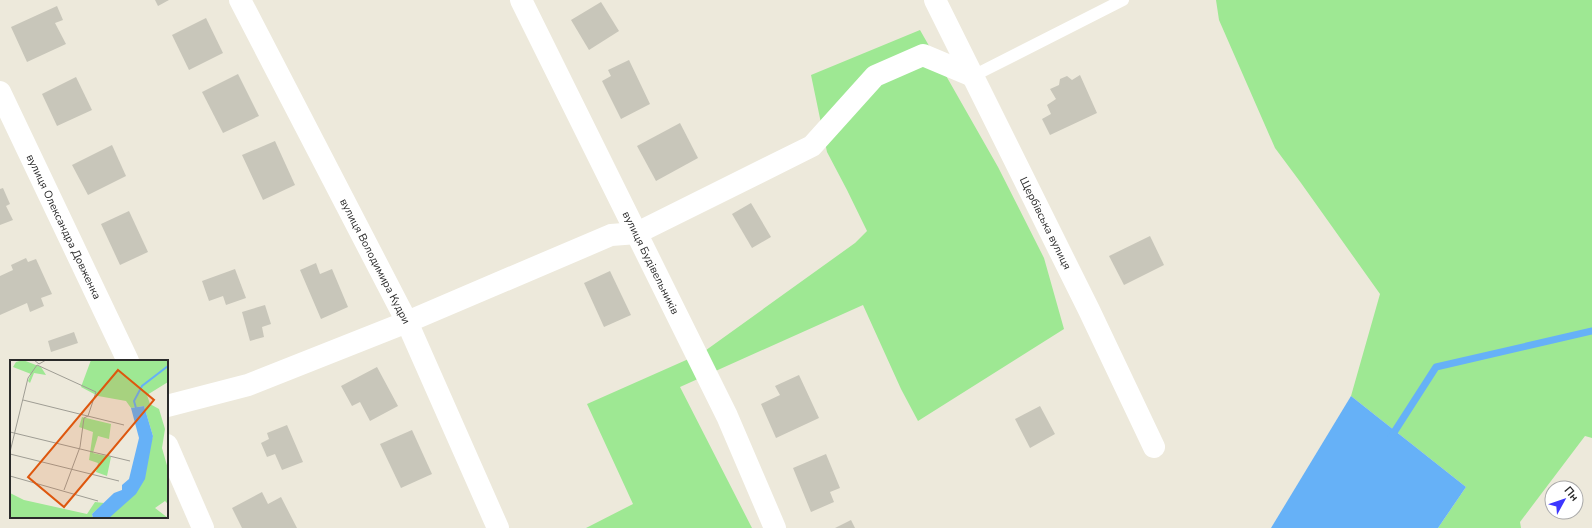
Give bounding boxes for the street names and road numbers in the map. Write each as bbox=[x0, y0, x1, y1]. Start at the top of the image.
street label: вулиця Олександра Довженка bbox=[23, 152, 105, 302]
street label: Щербівська вулиця bbox=[1016, 174, 1075, 272]
street label: вулиця Володимира Кудри bbox=[336, 196, 414, 327]
street label: вулиця Будівельників bbox=[619, 209, 682, 317]

